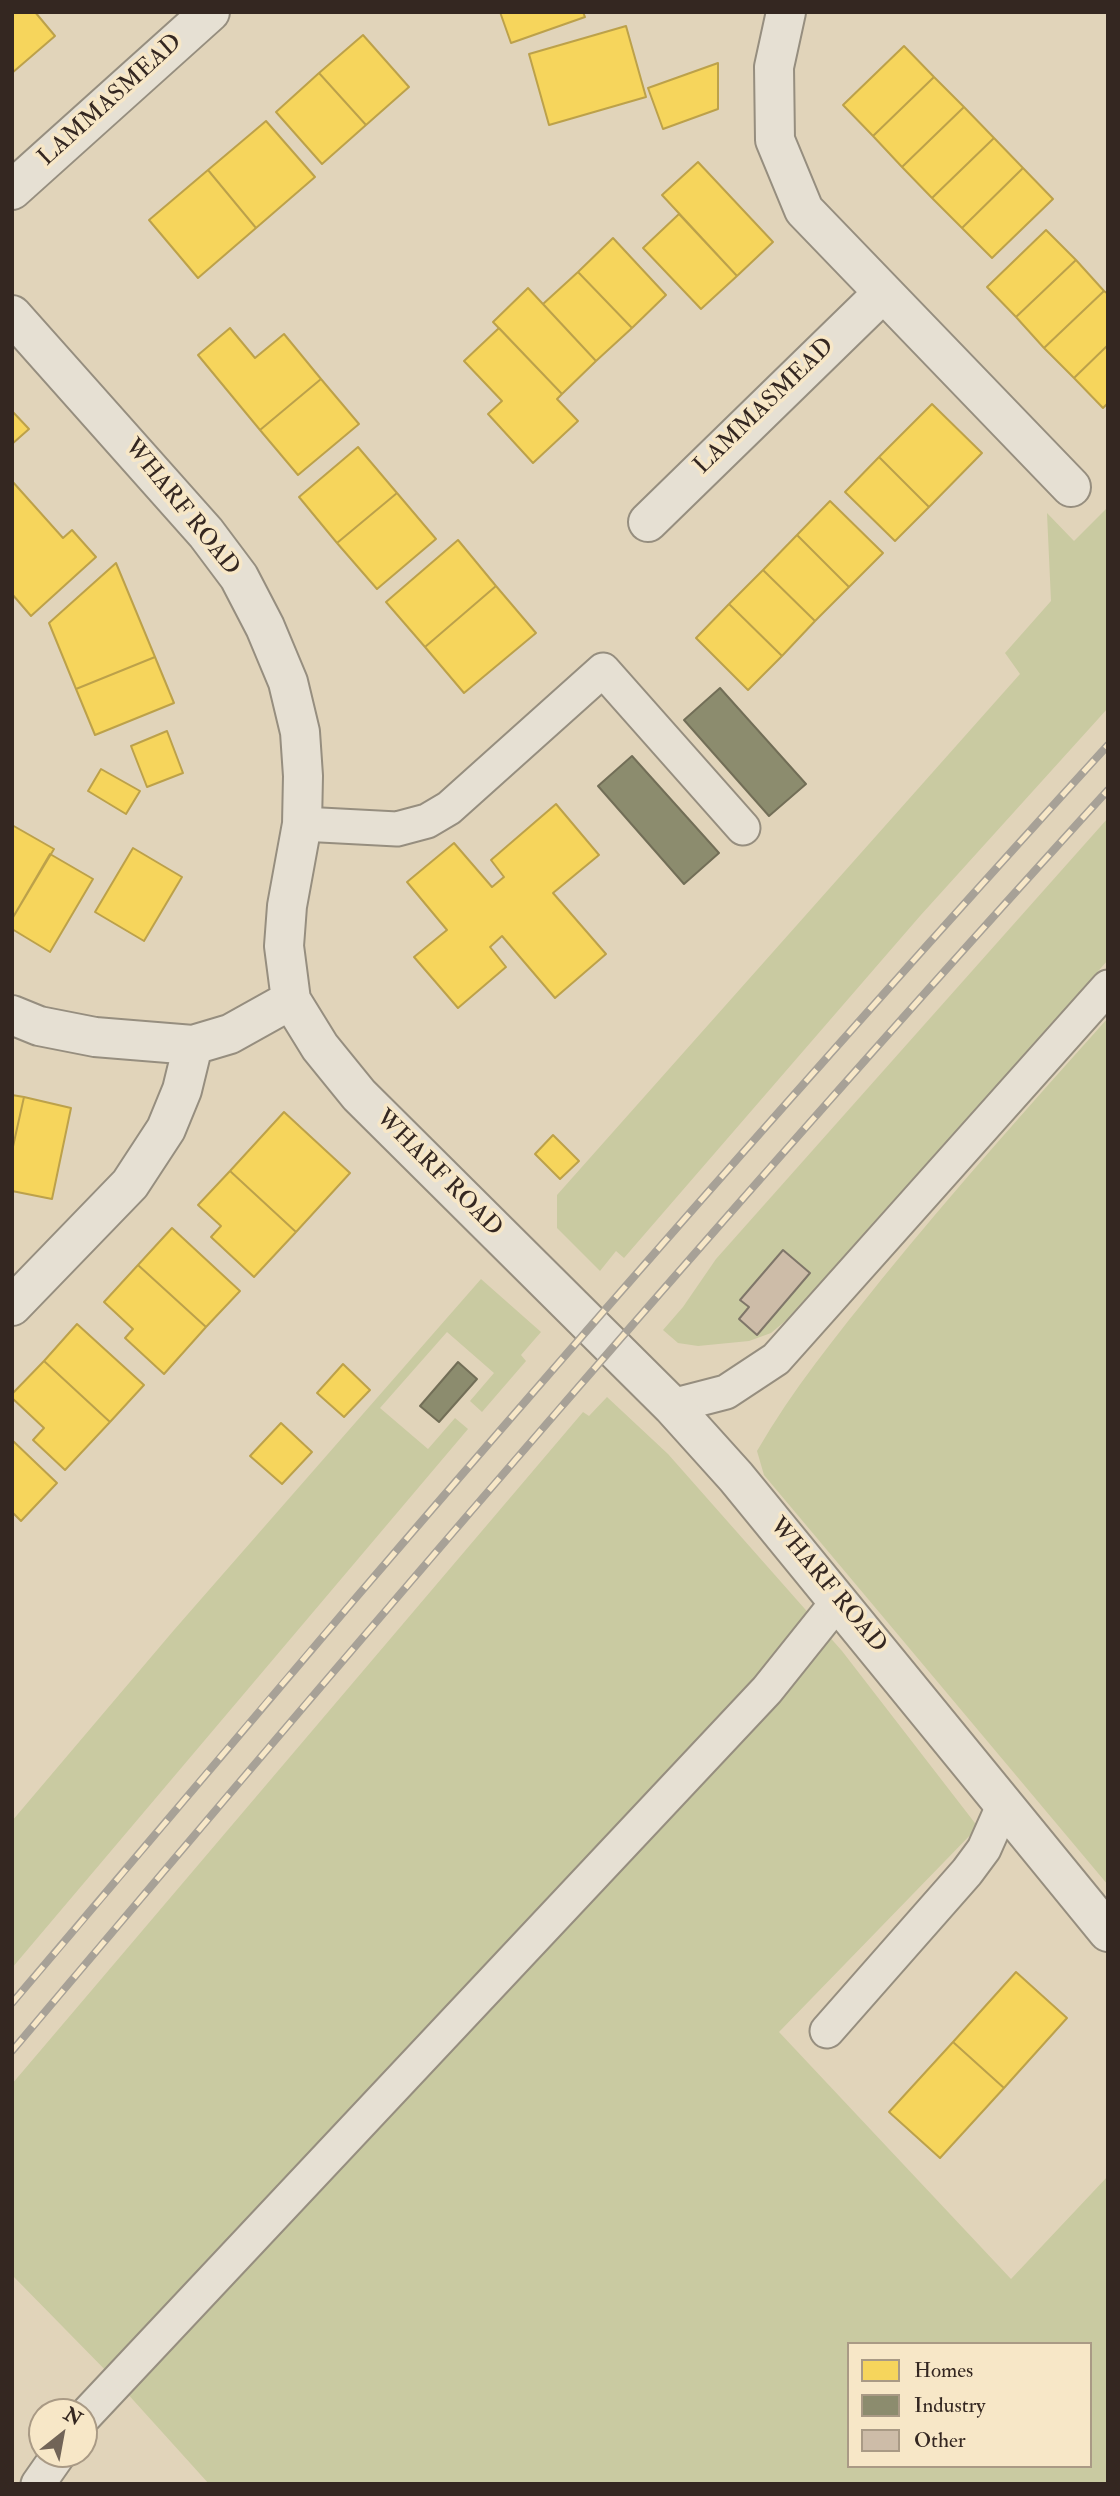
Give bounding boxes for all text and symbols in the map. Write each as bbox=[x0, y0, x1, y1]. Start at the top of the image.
street label: LAMMASMEAD bbox=[33, 29, 189, 173]
street label: LAMMASMEAD bbox=[689, 333, 841, 481]
street label: WHARF ROAD bbox=[117, 434, 245, 582]
street label: WHARF ROAD bbox=[369, 1105, 507, 1243]
street label: WHARF ROAD bbox=[762, 1513, 892, 1659]
legend bbox=[847, 2342, 1092, 2468]
text: Homes bbox=[914, 2357, 973, 2384]
text: Industry bbox=[914, 2392, 986, 2419]
north arrow bbox=[28, 2398, 98, 2468]
text: N bbox=[59, 2402, 86, 2431]
text: Other bbox=[914, 2427, 966, 2454]

